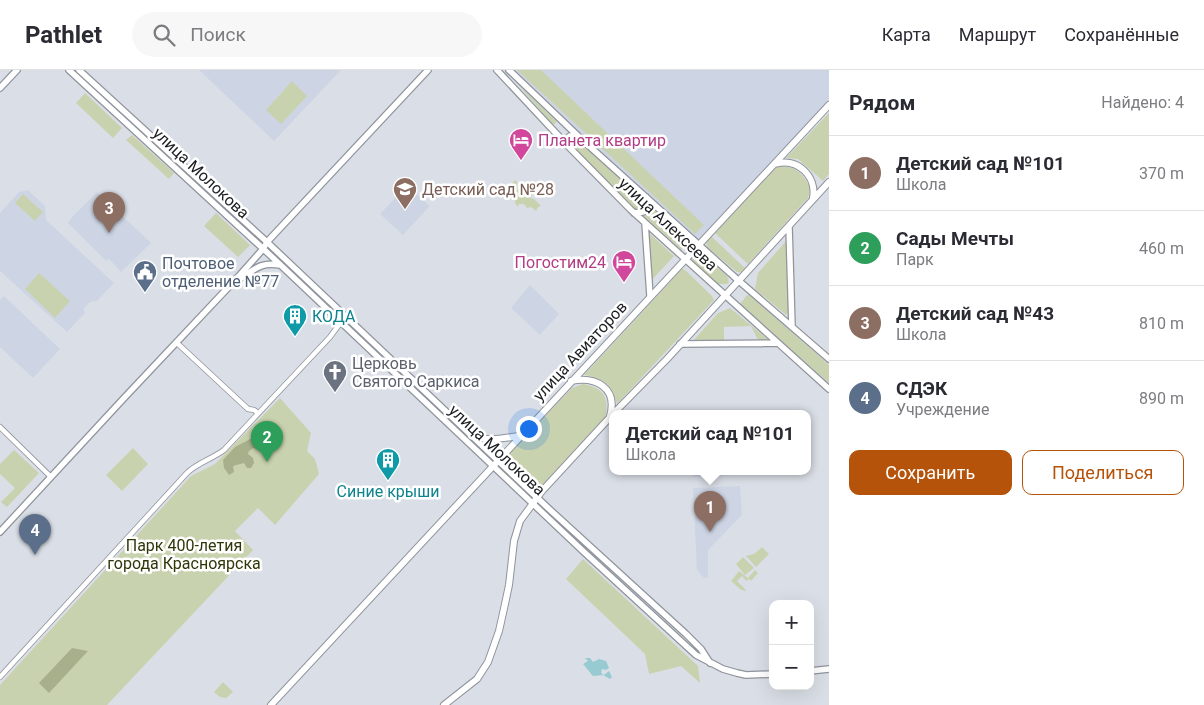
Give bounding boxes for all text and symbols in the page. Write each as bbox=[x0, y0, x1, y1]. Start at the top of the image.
search box bbox=[132, 12, 482, 57]
text: Pathlet bbox=[25, 21, 102, 49]
icon: search bbox=[150, 21, 178, 49]
text: Поиск bbox=[190, 23, 246, 46]
text: Карта bbox=[882, 24, 931, 45]
text: Маршрут bbox=[959, 24, 1036, 45]
text: Сохранённые bbox=[1064, 24, 1179, 45]
text: Рядом bbox=[849, 91, 915, 115]
text: Найдено: 4 bbox=[1101, 93, 1184, 112]
street label: улица Молокова bbox=[149, 124, 253, 222]
hotel icon: Планета квартир bbox=[508, 127, 534, 161]
place label: Планета квартир bbox=[538, 131, 666, 150]
text: Детский сад №101 bbox=[896, 152, 1065, 175]
text: 1 bbox=[860, 164, 870, 183]
text: 370 m bbox=[1139, 164, 1184, 183]
street label: улица Алексеева bbox=[615, 173, 721, 275]
text: Школа bbox=[896, 175, 947, 194]
school or university icon: Детский сад №28 bbox=[392, 176, 418, 210]
place label: Детский сад №28 bbox=[422, 180, 554, 199]
pin: 3 bbox=[93, 192, 125, 233]
text: Сады Мечты bbox=[896, 227, 1014, 250]
text: 2 bbox=[860, 239, 870, 258]
text: 460 m bbox=[1139, 239, 1184, 258]
hotel icon: Погостим24 bbox=[611, 249, 637, 283]
text: Парк bbox=[896, 250, 934, 269]
place label: Погостим24 bbox=[515, 253, 606, 272]
place label: Почтовое отделение №77 bbox=[162, 254, 279, 291]
public building icon: Почтовое отделение №77 bbox=[132, 259, 158, 293]
street label: улица Авиаторов bbox=[529, 297, 631, 405]
text: Детский сад №43 bbox=[896, 302, 1054, 325]
building icon: КОДА bbox=[282, 303, 308, 337]
place label: КОДА bbox=[312, 307, 356, 326]
text: 3 bbox=[860, 314, 870, 333]
text: 810 m bbox=[1139, 314, 1184, 333]
text: Школа bbox=[896, 325, 947, 344]
place label: Церковь Святого Саркиса bbox=[352, 354, 480, 391]
church icon: Церковь Святого Саркиса bbox=[322, 359, 348, 393]
text: СДЭК bbox=[896, 377, 947, 400]
text: 4 bbox=[860, 389, 870, 408]
text: 890 m bbox=[1139, 389, 1184, 408]
text: Учреждение bbox=[896, 400, 989, 419]
street label: улица Молокова bbox=[445, 401, 549, 499]
popup bbox=[609, 410, 811, 475]
your location bbox=[516, 416, 542, 442]
pin: 2 bbox=[251, 421, 283, 462]
text: Детский сад №101 bbox=[626, 422, 794, 445]
text: Школа bbox=[626, 445, 676, 464]
building icon: Синие крыши bbox=[375, 447, 401, 481]
button: Сохранить bbox=[849, 450, 1012, 495]
button: Поделиться bbox=[1022, 450, 1184, 495]
place label: Синие крыши bbox=[337, 482, 439, 501]
pin: 1 bbox=[694, 491, 726, 532]
pin: 4 bbox=[19, 514, 51, 555]
park label: Парк 400-летия города Красноярска bbox=[107, 536, 261, 573]
map controls bbox=[769, 600, 814, 690]
button: + bbox=[769, 600, 814, 645]
button: − bbox=[769, 645, 814, 690]

